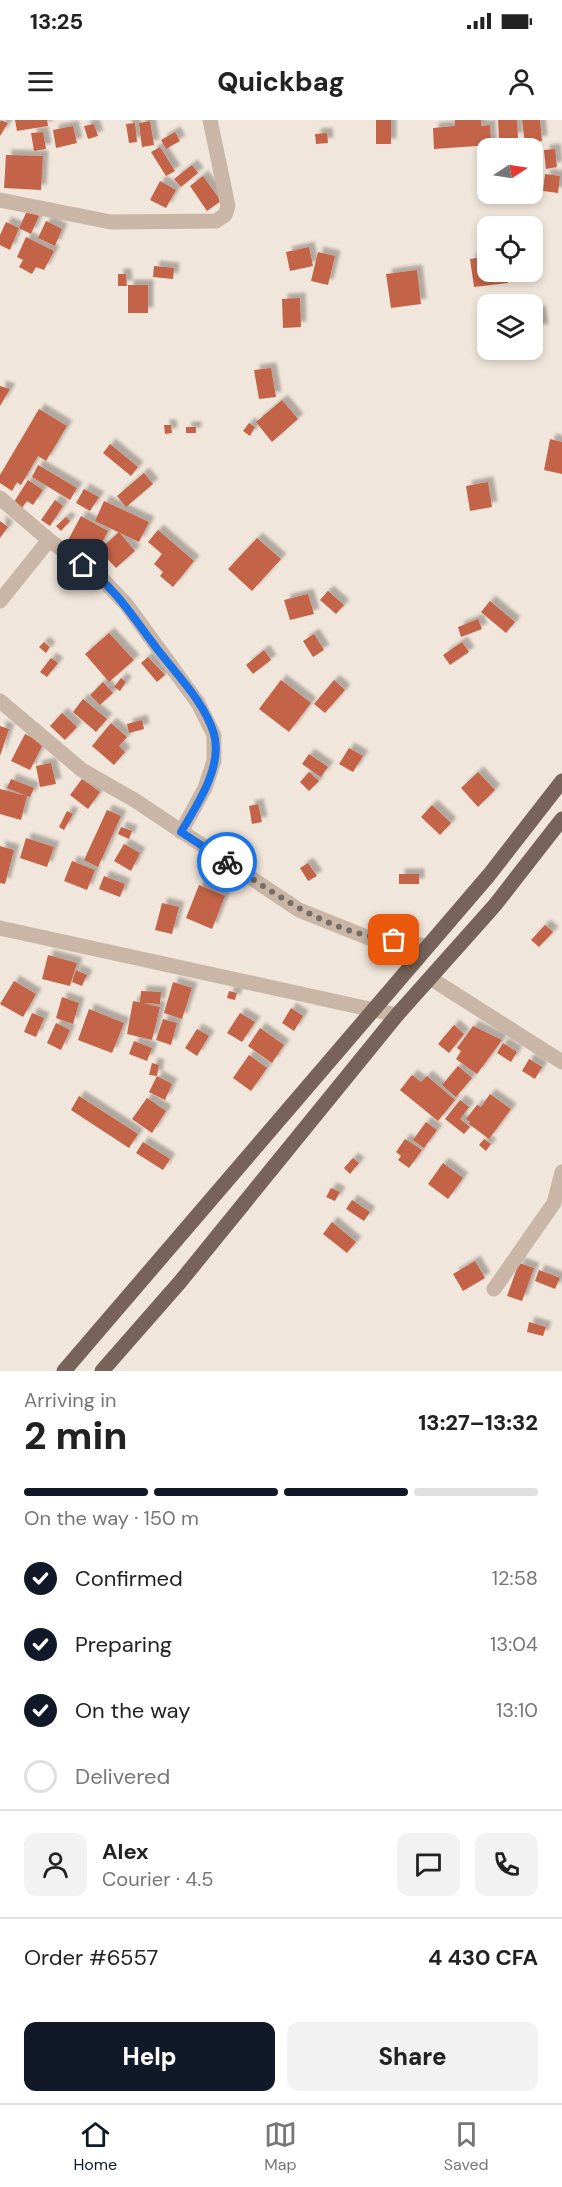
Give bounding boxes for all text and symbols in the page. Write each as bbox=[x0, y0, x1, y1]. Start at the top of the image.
text: 13:25 bbox=[30, 7, 83, 36]
text: Quickbag bbox=[217, 64, 345, 99]
icon: menu bbox=[24, 65, 57, 98]
icon: person bbox=[505, 65, 538, 98]
north arrow bbox=[477, 138, 543, 204]
map controls bbox=[477, 138, 543, 360]
button: locate bbox=[477, 216, 543, 282]
button: layers bbox=[477, 294, 543, 360]
pin bbox=[57, 539, 108, 590]
icon: home bbox=[66, 548, 99, 581]
courier bbox=[197, 832, 257, 892]
icon: bike bbox=[211, 846, 244, 879]
pin bbox=[368, 914, 419, 965]
icon: bag bbox=[377, 923, 410, 956]
text: Arriving in bbox=[24, 1387, 116, 1413]
text: 13:27–13:32 bbox=[418, 1408, 538, 1437]
text: 2 min bbox=[24, 1410, 128, 1461]
text: On the way · 150 m bbox=[24, 1505, 199, 1531]
icon: check bbox=[24, 1562, 57, 1595]
text: Confirmed bbox=[75, 1564, 183, 1593]
text: 12:58 bbox=[492, 1565, 538, 1591]
icon: check bbox=[24, 1628, 57, 1661]
text: Preparing bbox=[75, 1630, 172, 1659]
text: 13:04 bbox=[490, 1631, 538, 1657]
icon: check bbox=[24, 1694, 57, 1727]
text: On the way bbox=[75, 1696, 190, 1725]
text: 13:10 bbox=[496, 1697, 538, 1723]
text: Delivered bbox=[75, 1762, 170, 1791]
button: person bbox=[24, 1833, 87, 1896]
button: chat bbox=[397, 1833, 460, 1896]
button: phone bbox=[475, 1833, 538, 1896]
text: Alex bbox=[102, 1837, 149, 1866]
text: Courier · 4.5 bbox=[102, 1866, 214, 1892]
text: Order #6557 bbox=[24, 1943, 158, 1972]
text: 4 430 CFA bbox=[428, 1943, 538, 1972]
button: Help bbox=[24, 2022, 275, 2091]
button: Share bbox=[287, 2022, 538, 2091]
tab: Home bbox=[73, 2118, 117, 2175]
tab: Map bbox=[264, 2118, 297, 2175]
tab: Saved bbox=[444, 2118, 489, 2175]

